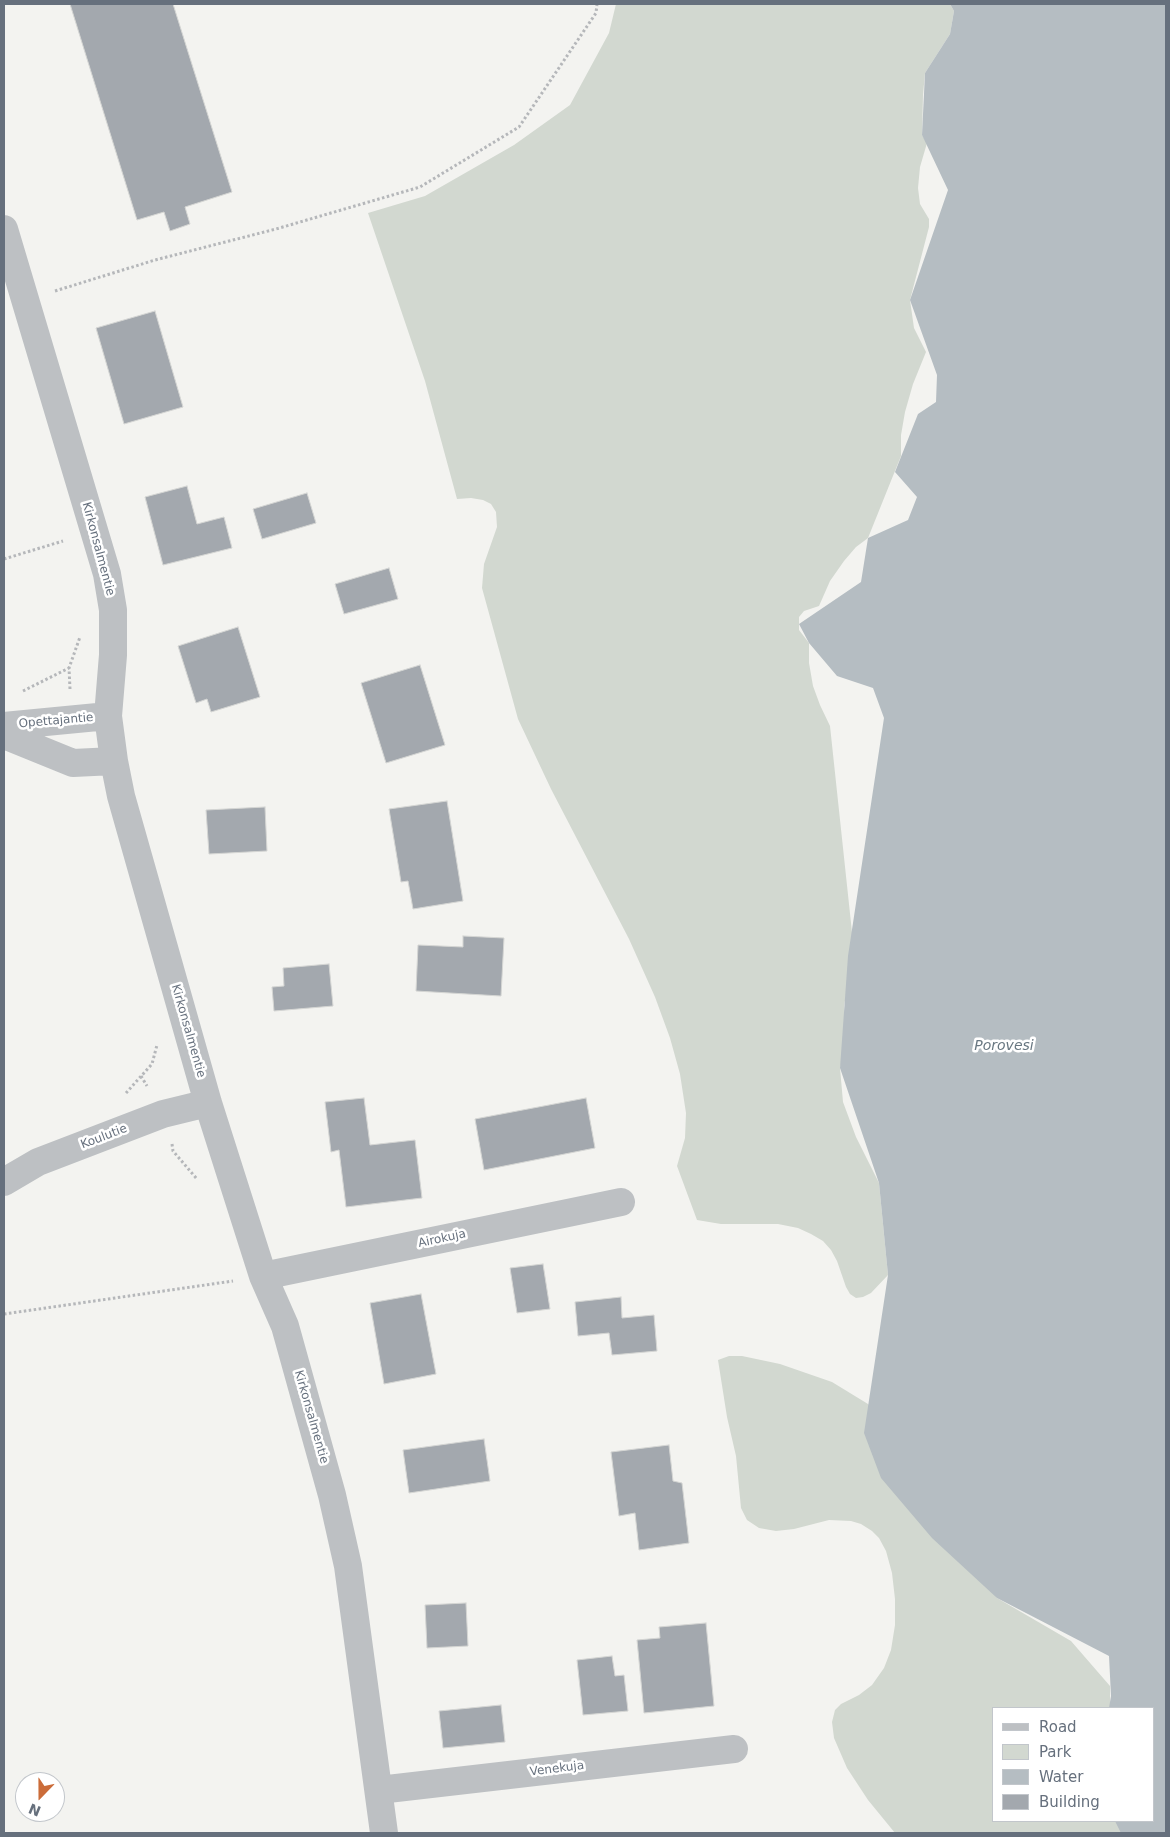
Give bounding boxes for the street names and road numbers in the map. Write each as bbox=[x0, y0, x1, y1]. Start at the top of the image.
street label: Kirkonsalmentie bbox=[79, 500, 117, 598]
street label: Opettajantie bbox=[18, 711, 94, 731]
street label: Kirkonsalmentie bbox=[168, 983, 208, 1079]
street label: Koulutie bbox=[79, 1122, 129, 1152]
street label: Airokuja bbox=[417, 1227, 467, 1251]
street label: Kirkonsalmentie bbox=[291, 1369, 331, 1465]
street label: Venekuja bbox=[529, 1759, 585, 1779]

